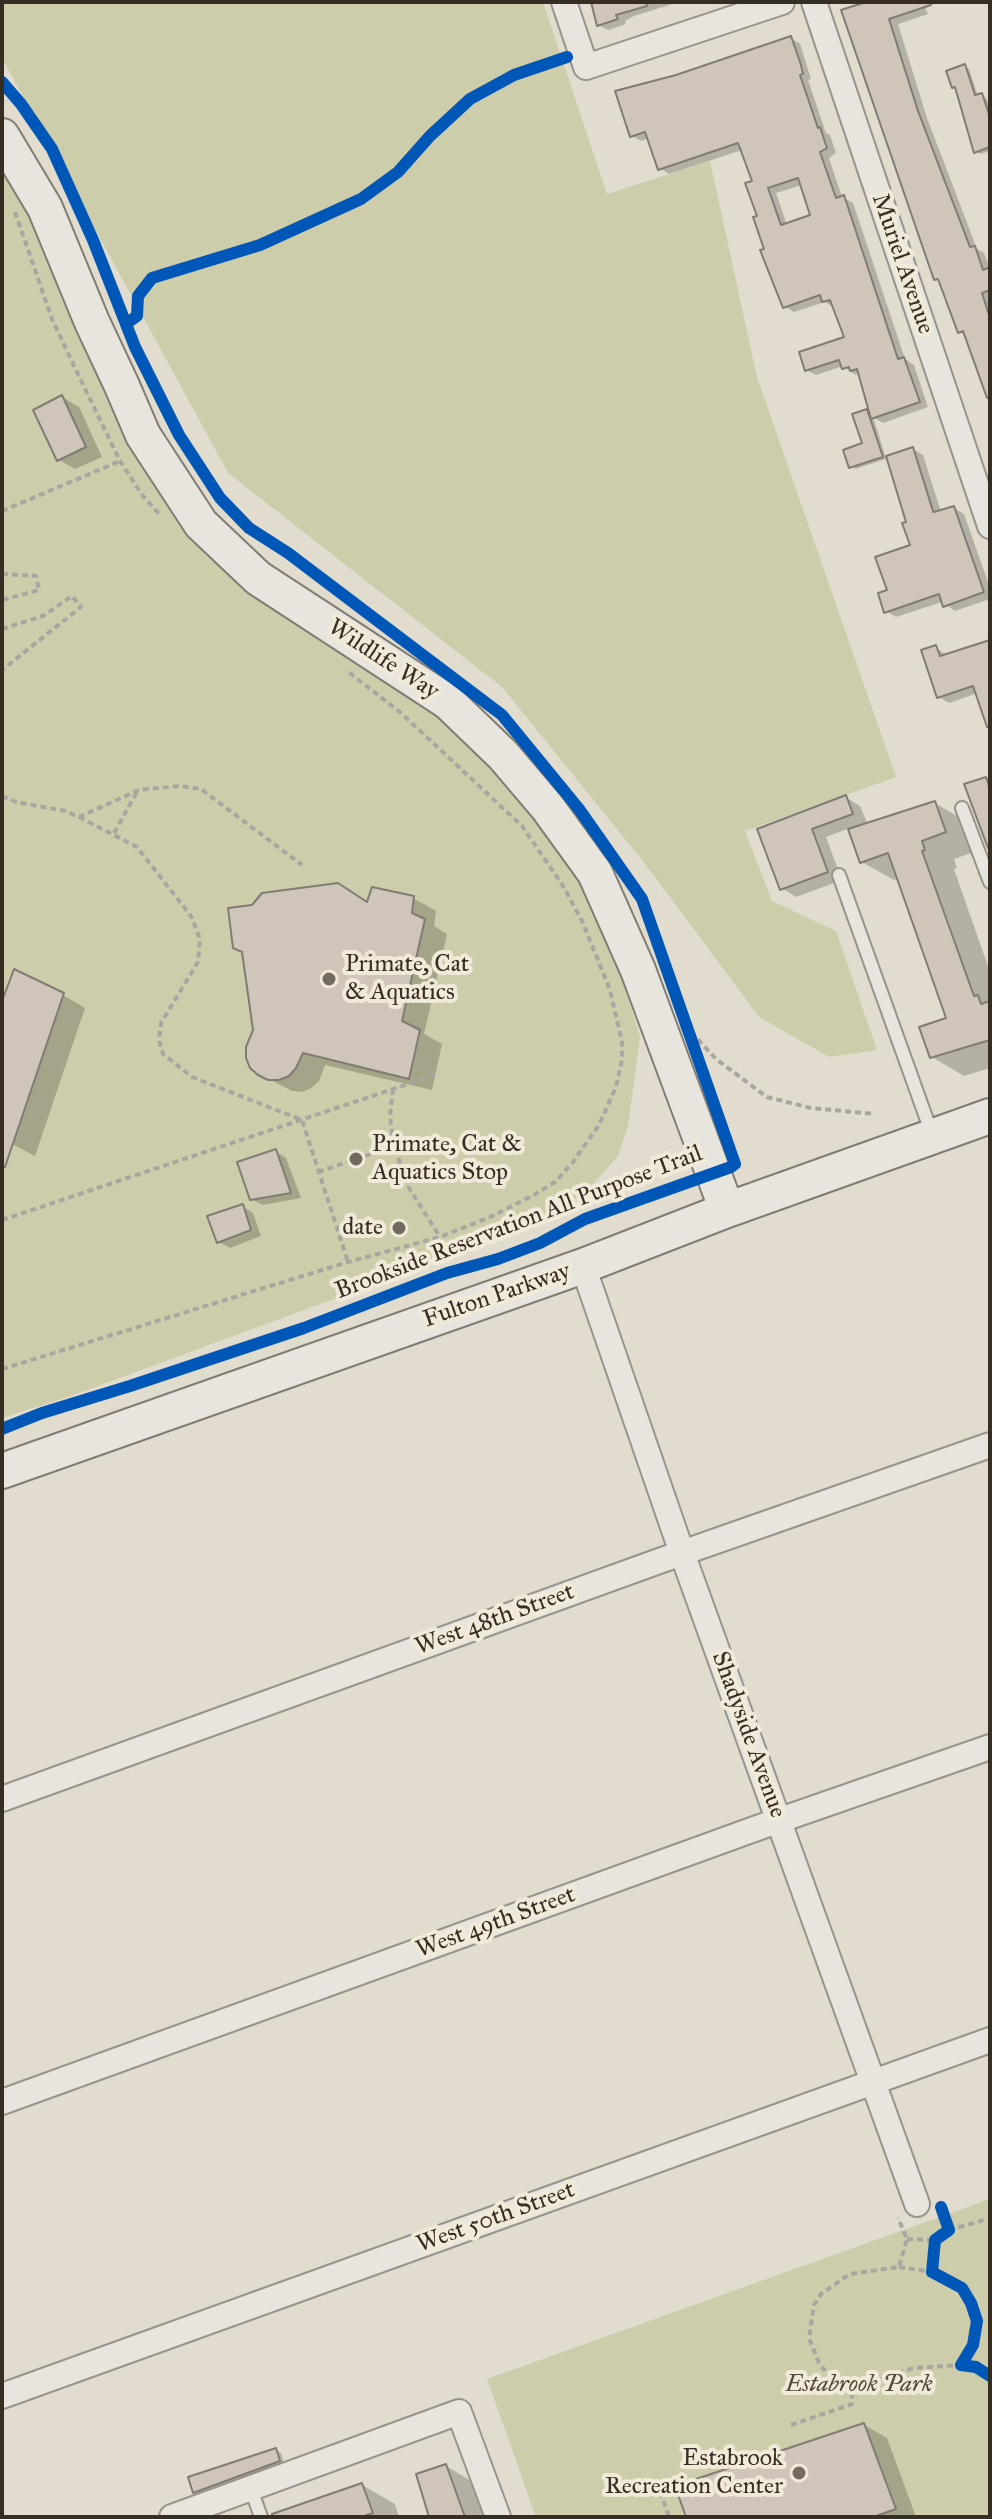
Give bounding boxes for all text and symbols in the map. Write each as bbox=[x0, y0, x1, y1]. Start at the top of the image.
street label: Muriel Avenue bbox=[865, 190, 939, 338]
street label: Wildlife Way bbox=[322, 613, 444, 707]
place label: Primate, Cat & Aquatics bbox=[345, 951, 469, 1007]
marker: Primate, Cat & Aquatics bbox=[320, 970, 338, 988]
place label: Primate, Cat & Aquatics Stop bbox=[372, 1131, 522, 1187]
street label: Brookside Reservation All Purpose Trail bbox=[332, 1140, 706, 1306]
marker: Primate, Cat & Aquatics Stop bbox=[347, 1150, 365, 1168]
place label: date bbox=[342, 1214, 383, 1242]
marker: date bbox=[390, 1219, 408, 1237]
street label: Fulton Parkway bbox=[420, 1257, 574, 1335]
street label: West 48th Street bbox=[412, 1578, 578, 1662]
street label: Shadyside Avenue bbox=[705, 1648, 791, 1822]
street label: West 49th Street bbox=[413, 1881, 579, 1965]
street label: West 50th Street bbox=[413, 2176, 579, 2260]
park label: Estabrook Park bbox=[785, 2371, 933, 2399]
place label: Estabrook Recreation Center bbox=[605, 2445, 783, 2501]
marker: Estabrook Recreation Center bbox=[790, 2464, 808, 2482]

